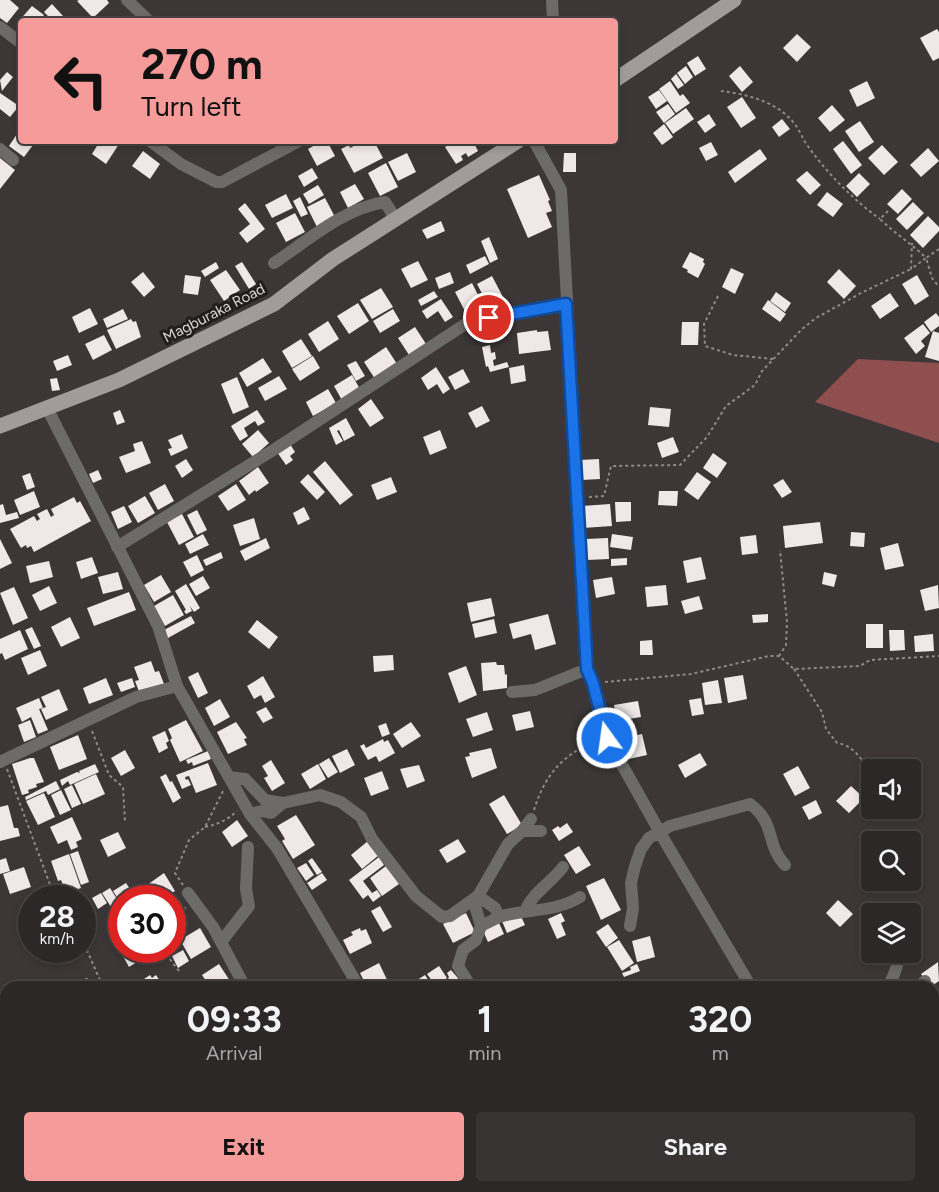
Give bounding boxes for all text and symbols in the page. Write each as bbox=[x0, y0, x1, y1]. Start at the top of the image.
text: 270 m bbox=[141, 39, 263, 90]
icon: left bbox=[42, 42, 120, 120]
text: Turn left bbox=[141, 90, 241, 123]
street label: Magburaka Road bbox=[160, 280, 268, 346]
pin bbox=[463, 292, 514, 343]
icon: arrive bbox=[472, 301, 505, 334]
position arrow bbox=[575, 706, 639, 770]
map controls bbox=[861, 759, 921, 963]
button: sound bbox=[861, 759, 921, 819]
button: search bbox=[861, 831, 921, 891]
speed limit sign: 30 bbox=[108, 885, 186, 963]
text: 28 bbox=[39, 898, 75, 935]
button: layers bbox=[861, 903, 921, 963]
text: km/h bbox=[40, 930, 74, 948]
text: 09:33 bbox=[187, 998, 282, 1041]
text: 1 bbox=[477, 998, 493, 1041]
text: 320 bbox=[688, 998, 752, 1041]
text: Arrival bbox=[206, 1041, 262, 1065]
text: min bbox=[469, 1041, 501, 1065]
text: m bbox=[712, 1041, 729, 1065]
button: Exit bbox=[24, 1112, 464, 1181]
button: Share bbox=[476, 1112, 915, 1181]

